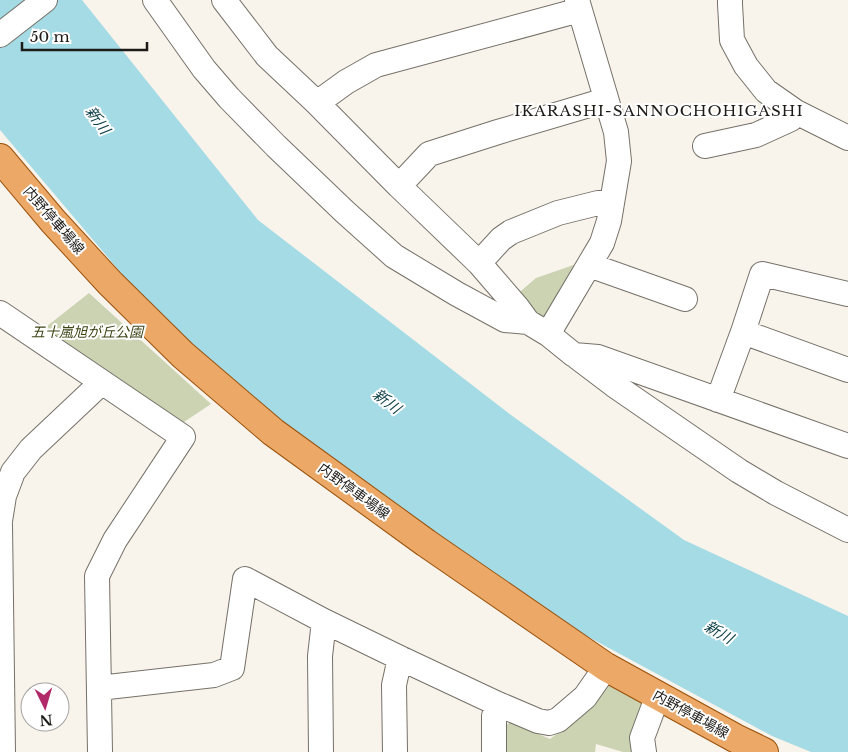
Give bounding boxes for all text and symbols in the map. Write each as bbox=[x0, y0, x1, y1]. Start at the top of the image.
scale bar bbox=[22, 20, 148, 52]
text: 50 m bbox=[30, 27, 70, 46]
district label: IKARASHI-SANNOCHOHIGASHI bbox=[514, 101, 804, 120]
water label: 新川 bbox=[81, 102, 116, 139]
street label: 内野停車場線 bbox=[20, 182, 88, 258]
park label: 五十嵐旭が丘公園 bbox=[31, 323, 145, 341]
water label: 新川 bbox=[369, 384, 406, 419]
street label: 内野停車場線 bbox=[315, 459, 393, 523]
water label: 新川 bbox=[701, 616, 738, 649]
north arrow bbox=[20, 682, 70, 732]
street label: 内野停車場線 bbox=[650, 686, 732, 742]
text: N bbox=[39, 710, 53, 729]

